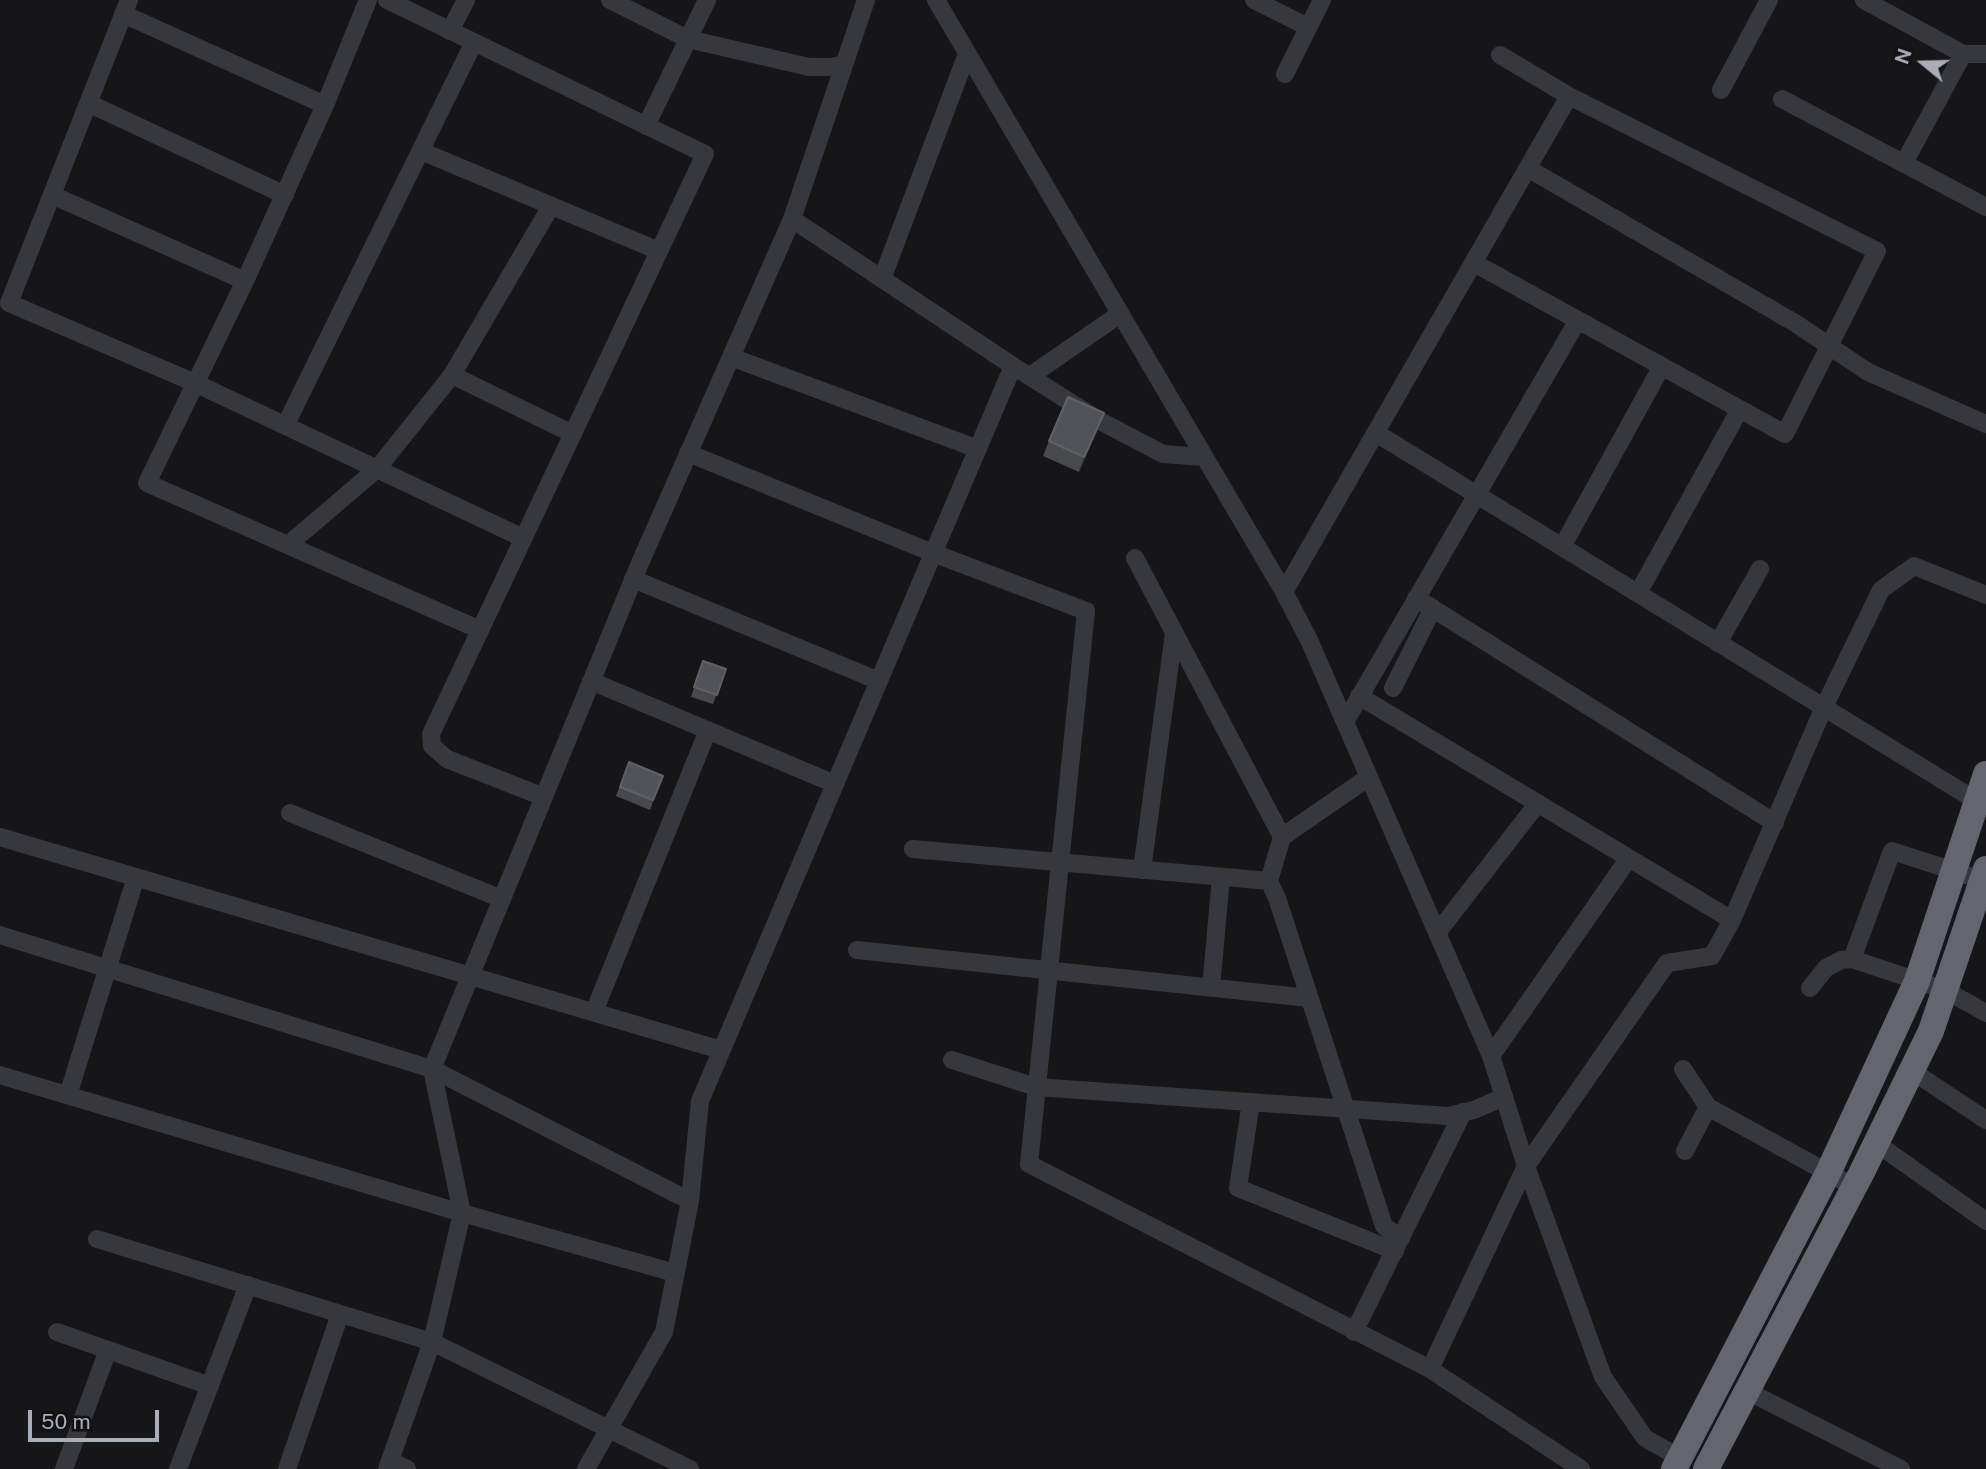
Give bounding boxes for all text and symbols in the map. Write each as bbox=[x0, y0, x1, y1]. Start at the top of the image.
north arrow bbox=[1888, 28, 1958, 98]
text: N bbox=[1890, 46, 1916, 67]
scale bar bbox=[32, 1396, 163, 1440]
text: 50 m bbox=[41, 1409, 91, 1434]

